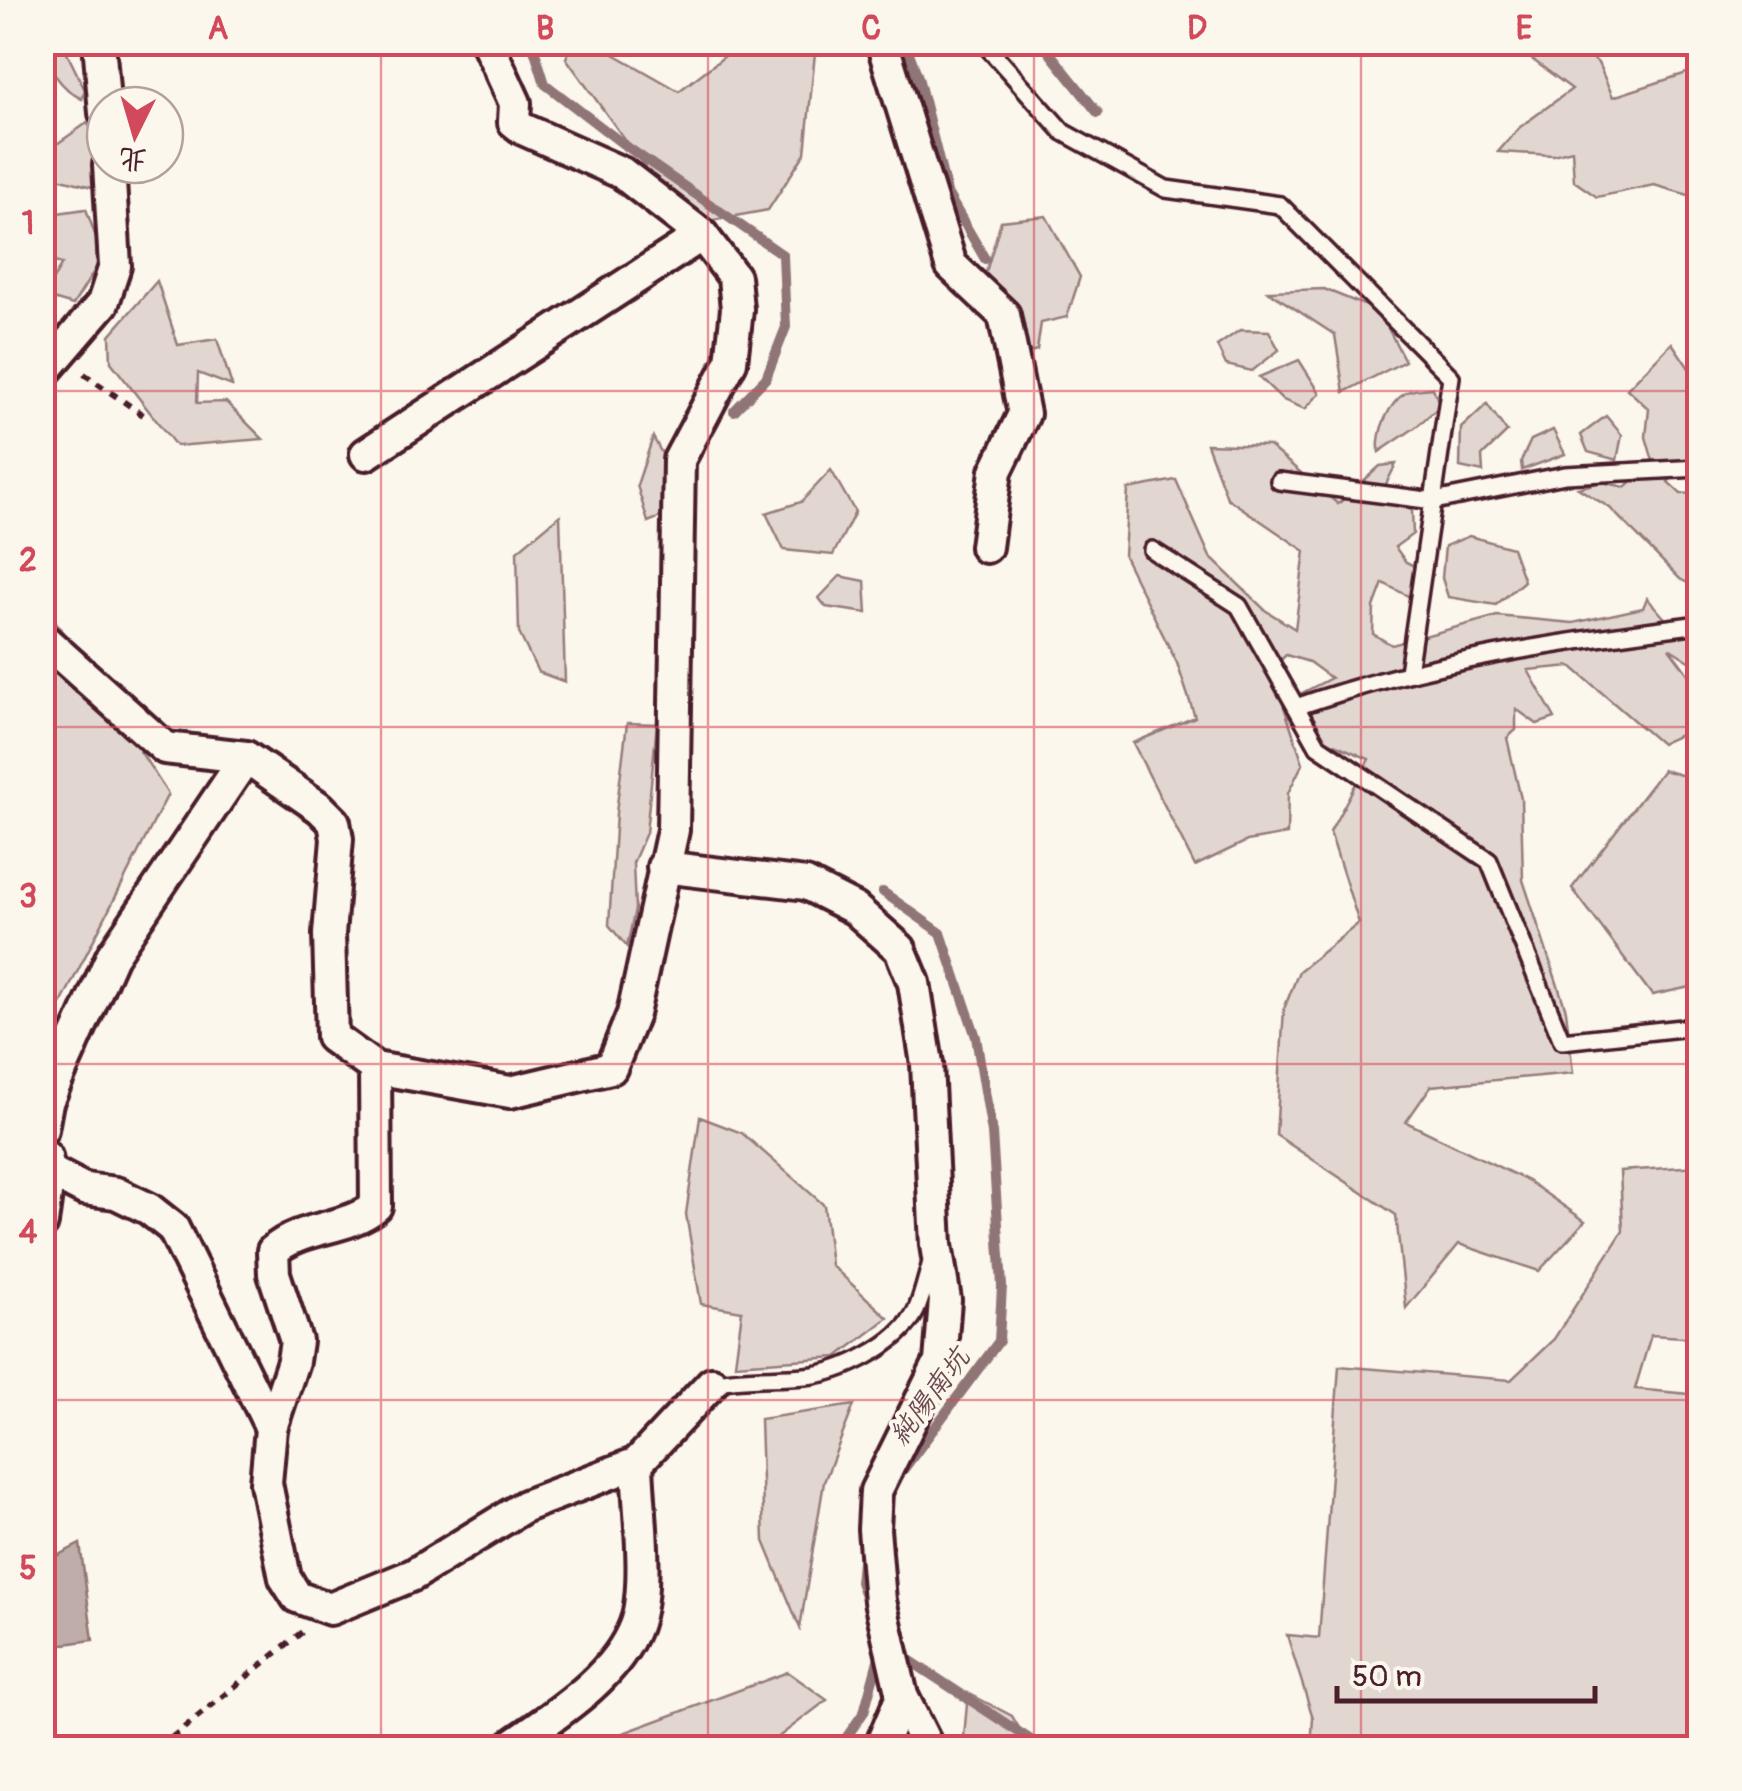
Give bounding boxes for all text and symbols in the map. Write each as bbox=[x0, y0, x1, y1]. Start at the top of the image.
text: A bbox=[208, 9, 229, 49]
text: B bbox=[536, 9, 554, 49]
text: C bbox=[861, 9, 881, 49]
text: D bbox=[1187, 9, 1207, 49]
text: E bbox=[1516, 9, 1533, 49]
north arrow bbox=[85, 85, 185, 185]
text: 北 bbox=[117, 140, 148, 177]
text: 1 bbox=[22, 204, 34, 244]
text: 2 bbox=[19, 541, 37, 581]
text: 3 bbox=[19, 877, 37, 917]
text: 4 bbox=[19, 1213, 38, 1253]
water label: 純陽南坑 bbox=[882, 1339, 979, 1452]
text: 5 bbox=[19, 1549, 37, 1589]
scale bar bbox=[1337, 1641, 1594, 1703]
text: 50 m bbox=[1352, 1658, 1422, 1695]

